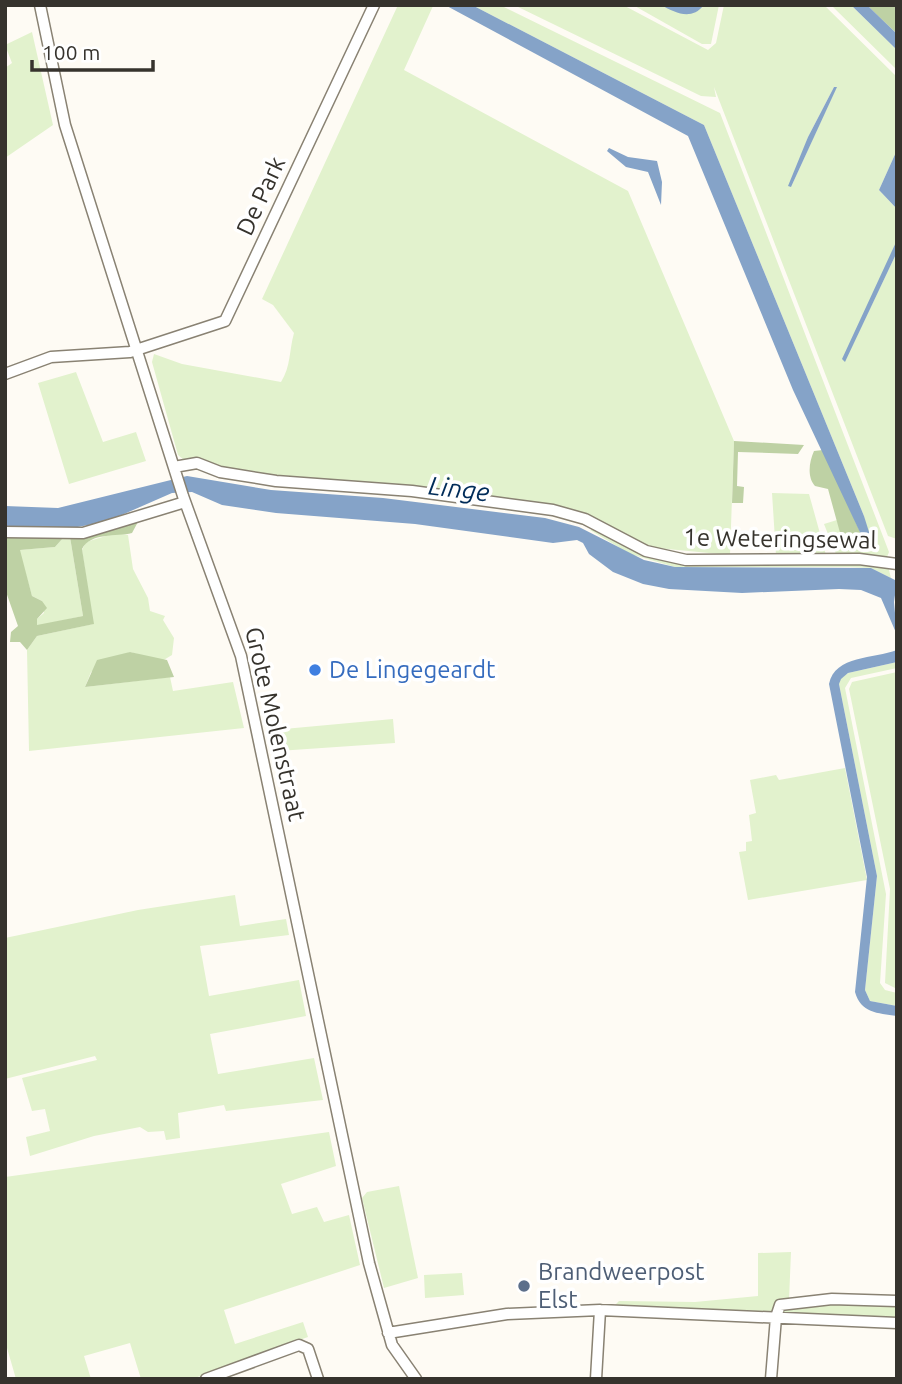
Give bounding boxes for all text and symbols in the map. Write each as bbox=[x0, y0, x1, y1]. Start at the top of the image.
scale bar bbox=[32, 28, 152, 72]
text: 100 m bbox=[42, 40, 100, 64]
street label: De Park bbox=[231, 152, 290, 239]
water label: Linge bbox=[427, 470, 491, 507]
street label: 1e Weteringsewal bbox=[683, 523, 877, 554]
street label: Grote Molenstraat bbox=[240, 624, 311, 824]
place label: De Lingegeardt bbox=[329, 656, 496, 683]
marker: De Lingegeardt bbox=[307, 662, 323, 678]
place label: Brandweerpost Elst bbox=[538, 1258, 705, 1313]
marker: Brandweerpost Elst bbox=[516, 1278, 532, 1294]

